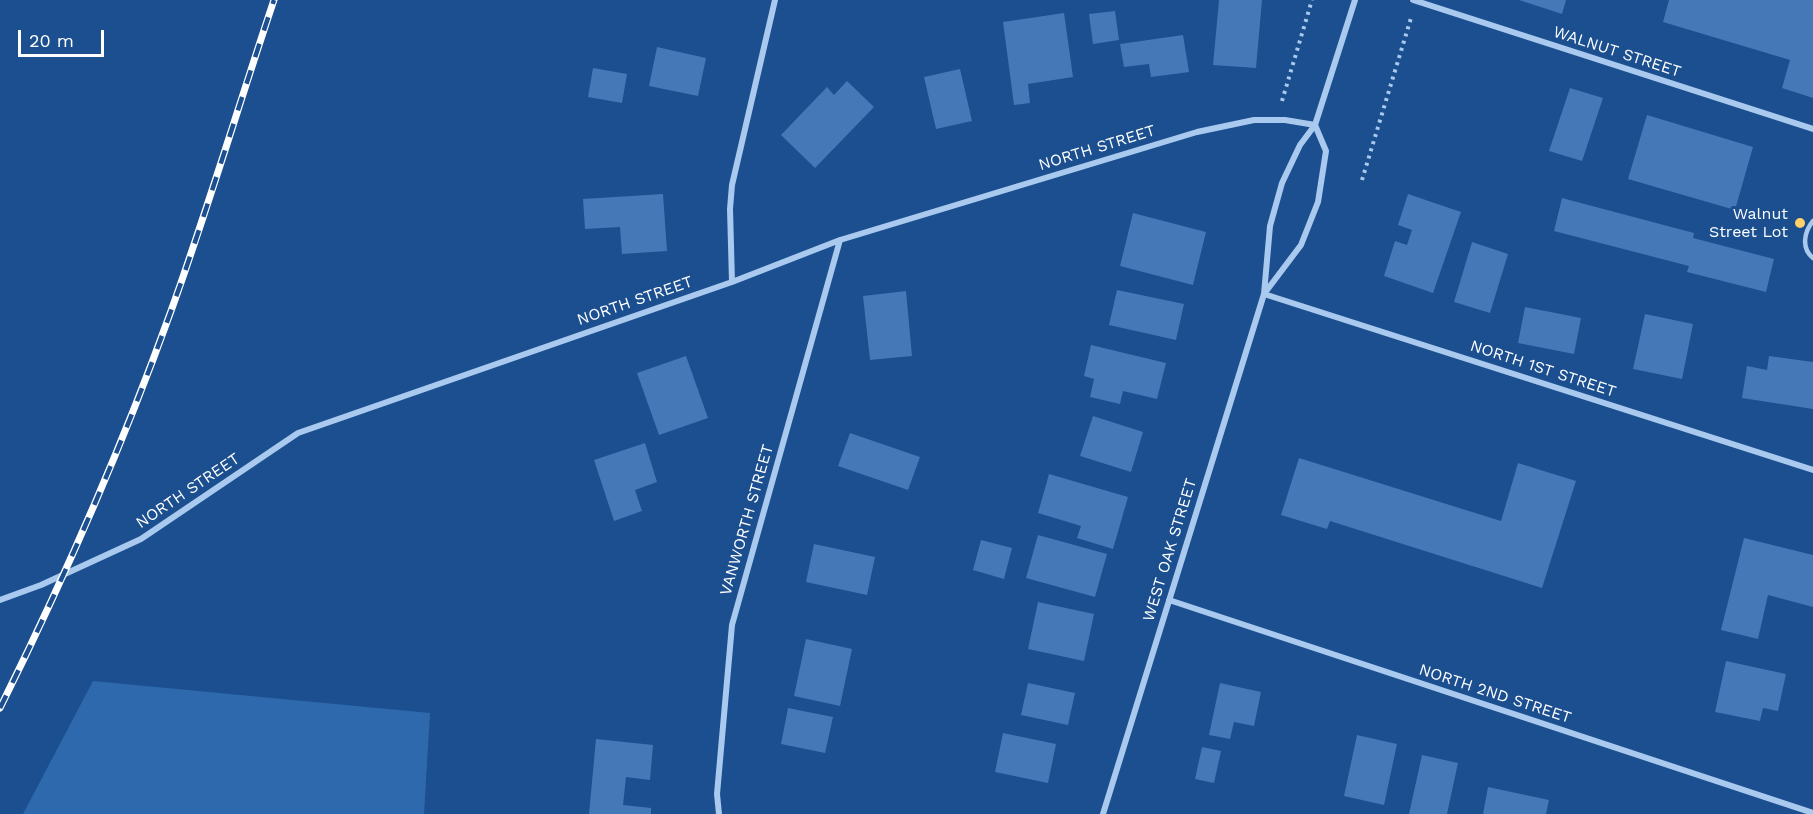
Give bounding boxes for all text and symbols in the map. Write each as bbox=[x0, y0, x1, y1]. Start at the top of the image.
scale bar bbox=[21, 18, 106, 56]
street label: WALNUT STREET bbox=[1551, 22, 1683, 82]
text: 20 m bbox=[29, 30, 74, 51]
street label: NORTH STREET bbox=[1036, 121, 1158, 175]
place label: Walnut Street Lot bbox=[1709, 204, 1788, 242]
marker: Walnut Street Lot bbox=[1793, 216, 1807, 230]
street label: NORTH STREET bbox=[575, 272, 695, 330]
street label: NORTH 1ST STREET bbox=[1468, 336, 1618, 402]
street label: VANWORTH STREET bbox=[716, 442, 778, 598]
street label: NORTH STREET bbox=[132, 449, 244, 533]
street label: WEST OAK STREET bbox=[1139, 476, 1201, 624]
street label: NORTH 2ND STREET bbox=[1416, 660, 1574, 728]

